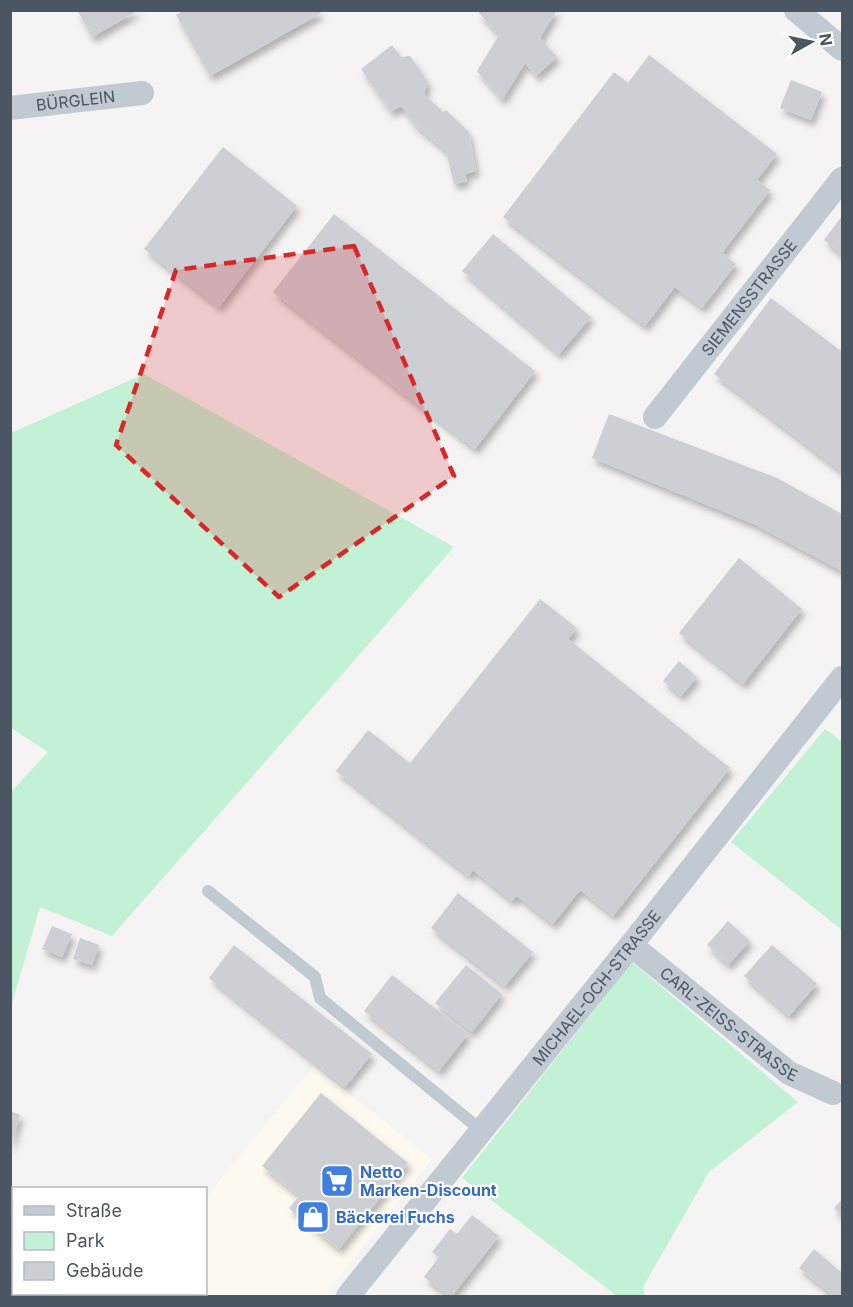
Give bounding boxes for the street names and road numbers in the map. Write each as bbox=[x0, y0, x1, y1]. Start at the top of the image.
street label: BÜRGLEIN bbox=[35, 86, 116, 115]
street label: SIEMENSSTRASSE bbox=[697, 235, 801, 360]
street label: MICHAEL-OCH-STRASSE bbox=[528, 906, 665, 1069]
street label: CARL-ZEISS-STRASSE bbox=[656, 962, 801, 1086]

